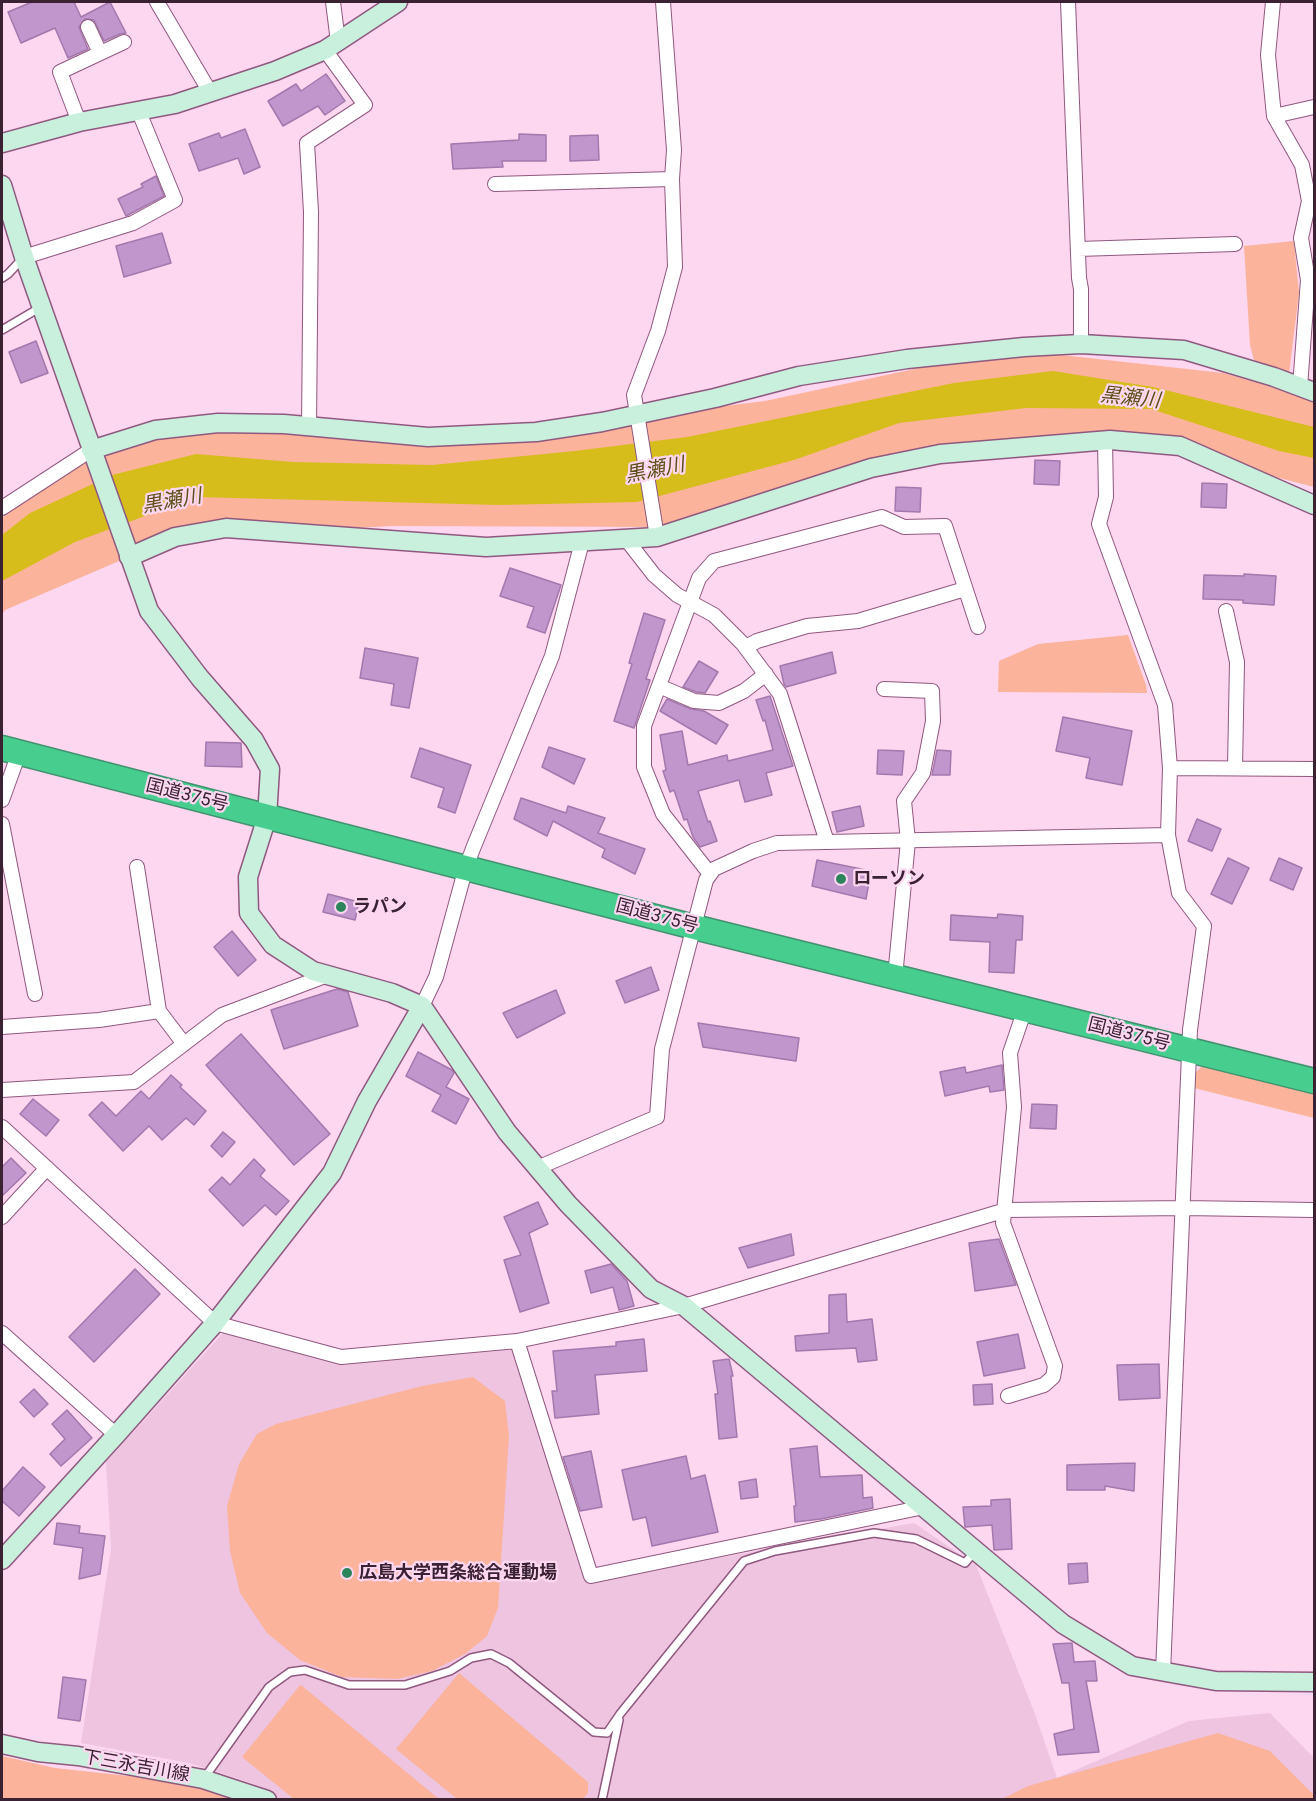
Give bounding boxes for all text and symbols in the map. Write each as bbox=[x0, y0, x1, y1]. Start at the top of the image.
water label: 黒瀬川 bbox=[1099, 384, 1161, 414]
water label: 黒瀬川 bbox=[623, 453, 687, 489]
water label: 黒瀬川 bbox=[140, 485, 204, 519]
street label: 国道375号 bbox=[143, 775, 231, 817]
place label: ローソン bbox=[853, 868, 925, 890]
marker: ローソン bbox=[834, 872, 848, 886]
place label: ラパン bbox=[353, 896, 407, 918]
street label: 国道375号 bbox=[613, 896, 701, 938]
marker: ラパン bbox=[334, 900, 348, 914]
street label: 国道375号 bbox=[1085, 1014, 1173, 1056]
place label: 広島大学西条総合運動場 bbox=[359, 1562, 557, 1584]
marker: 広島大学西条総合運動場 bbox=[340, 1566, 354, 1580]
street label: 下三永吉川線 bbox=[81, 1747, 191, 1787]

